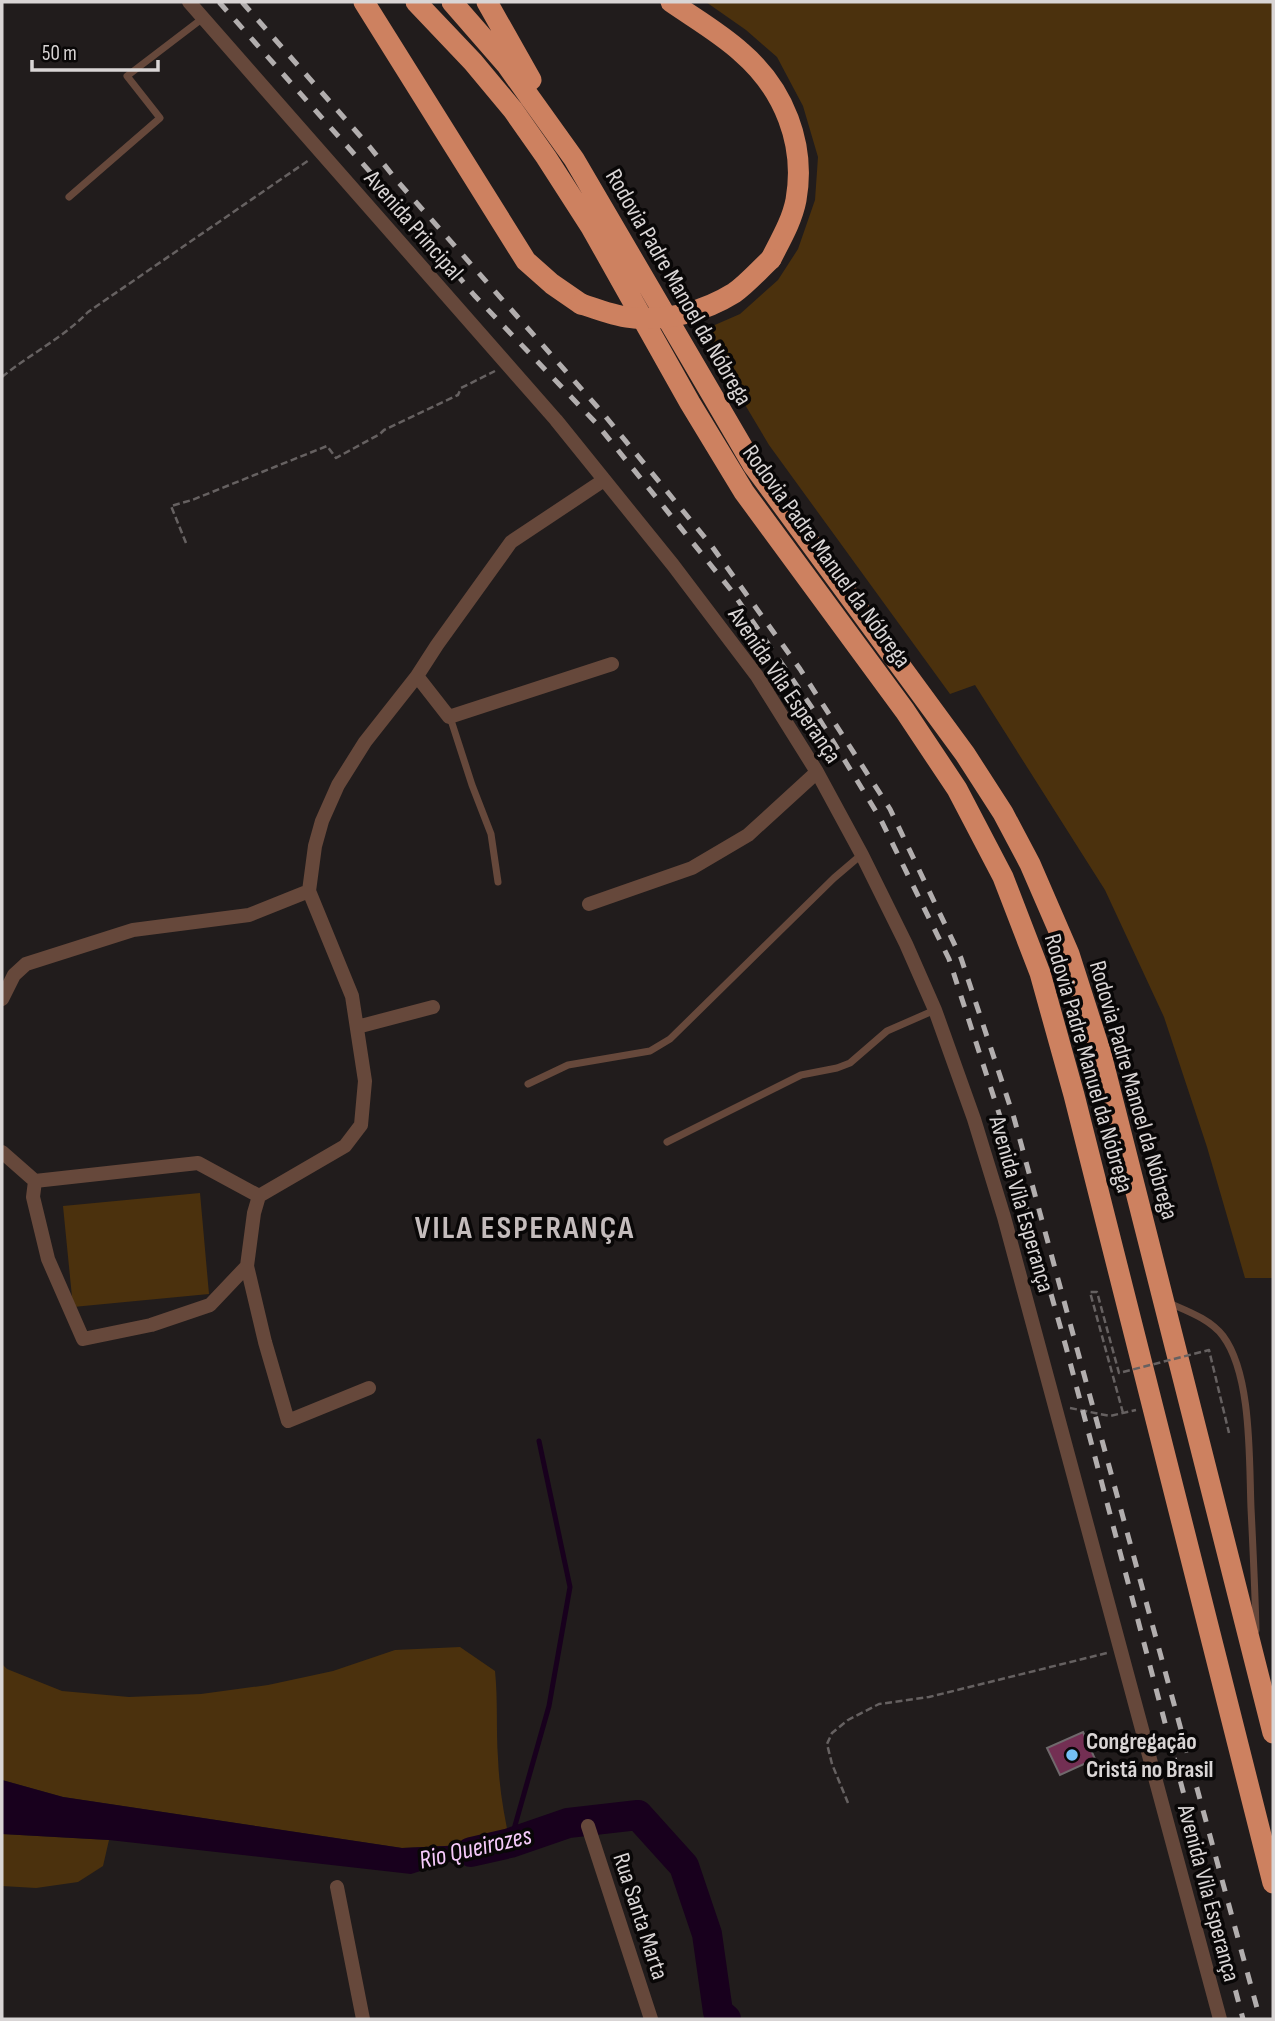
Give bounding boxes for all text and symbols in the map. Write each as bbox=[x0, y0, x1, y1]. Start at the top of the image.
scale bar bbox=[32, 28, 158, 72]
text: 50 m bbox=[42, 41, 77, 66]
street label: Avenida Principal bbox=[357, 164, 469, 286]
street label: Rodovia Padre Manoel da Nóbrega bbox=[599, 164, 758, 411]
street label: Rodovia Padre Manuel da Nóbrega bbox=[736, 439, 917, 673]
street label: Avenida Vila Esperança bbox=[721, 601, 847, 769]
street label: Rodovia Padre Manuel da Nóbrega bbox=[1038, 930, 1139, 1196]
street label: Rodovia Padre Manoel da Nóbrega bbox=[1083, 957, 1184, 1223]
street label: Avenida Vila Esperança bbox=[982, 1112, 1061, 1296]
district label: VILA ESPERANÇA bbox=[415, 1209, 635, 1248]
place label: Congregação Cristã no Brasil bbox=[1086, 1727, 1213, 1784]
marker: Congregação Cristã no Brasil bbox=[1064, 1747, 1080, 1763]
street label: Avenida Vila Esperança bbox=[1171, 1801, 1246, 1985]
water label: Rio Queirozes bbox=[416, 1820, 535, 1876]
street label: Rua Santa Marta bbox=[606, 1849, 675, 1983]

